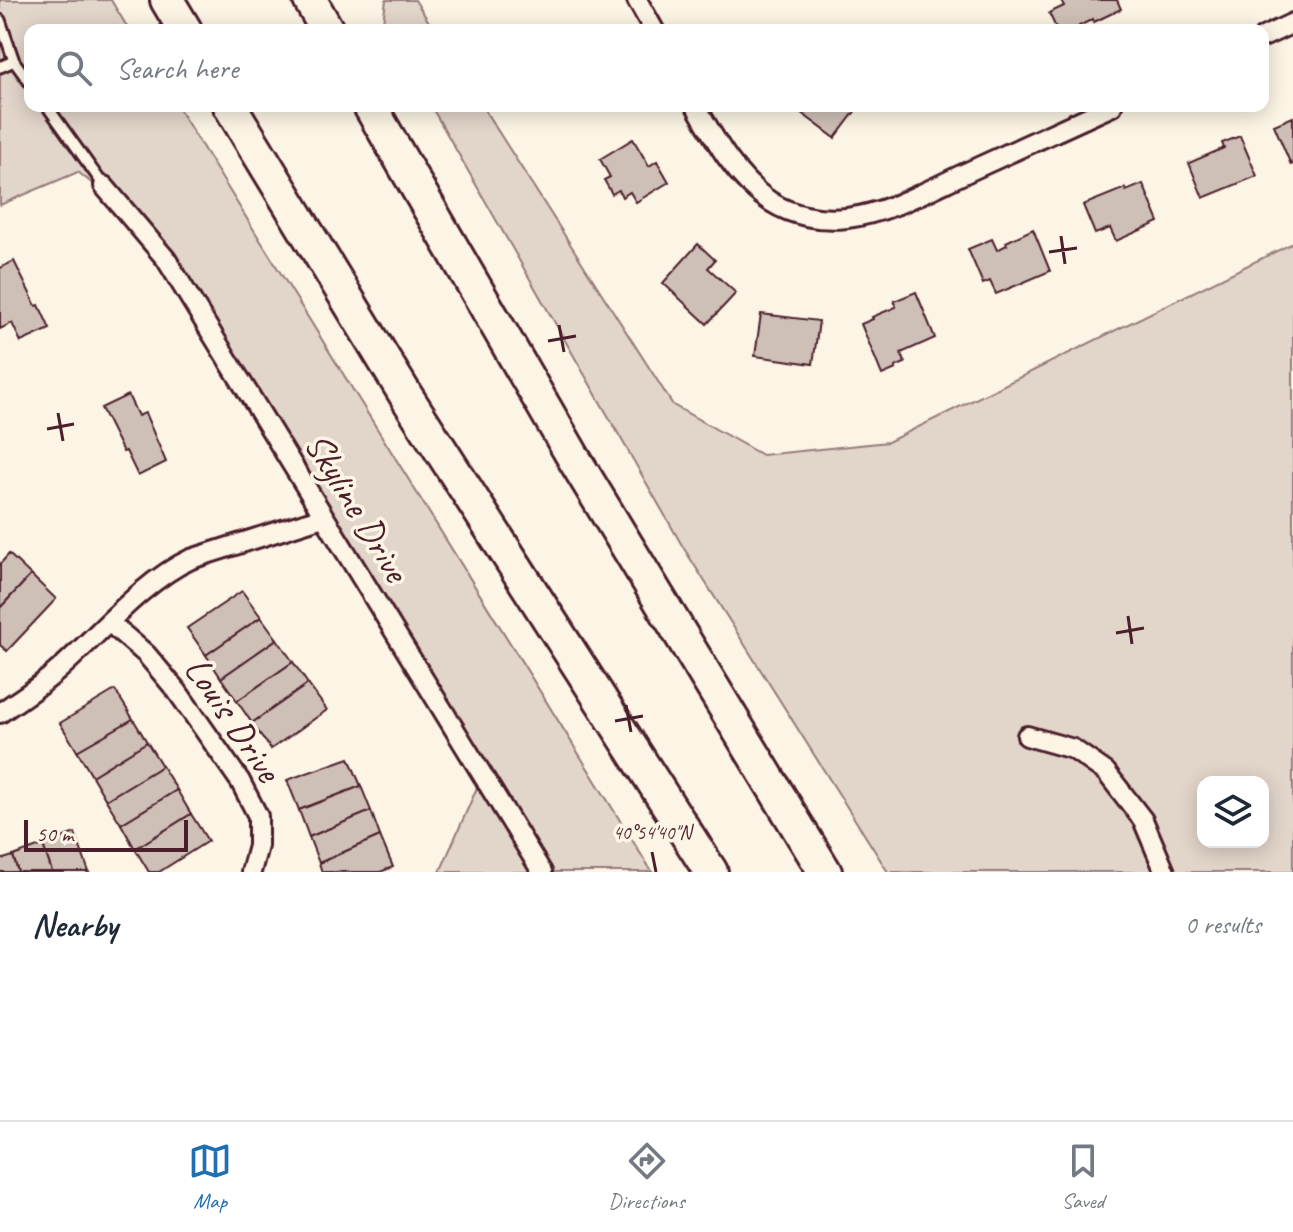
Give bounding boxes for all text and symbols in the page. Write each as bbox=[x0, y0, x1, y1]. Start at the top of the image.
search box bbox=[24, 24, 1269, 112]
icon: search bbox=[52, 46, 96, 90]
text: Search here bbox=[116, 49, 238, 87]
street label: Skyline Drive bbox=[294, 424, 421, 592]
street label: Louis Drive bbox=[174, 648, 293, 793]
map controls bbox=[1197, 776, 1269, 848]
button: layers bbox=[1197, 776, 1269, 848]
scale bar bbox=[24, 816, 188, 852]
text: 50 m bbox=[36, 820, 73, 848]
text: 40°54'40"N bbox=[613, 820, 694, 845]
text: Nearby bbox=[32, 903, 118, 946]
text: 0 results bbox=[1185, 908, 1261, 941]
tab: Map bbox=[188, 1139, 232, 1215]
tab: Directions bbox=[608, 1139, 685, 1215]
tab: Saved bbox=[1061, 1139, 1105, 1215]

